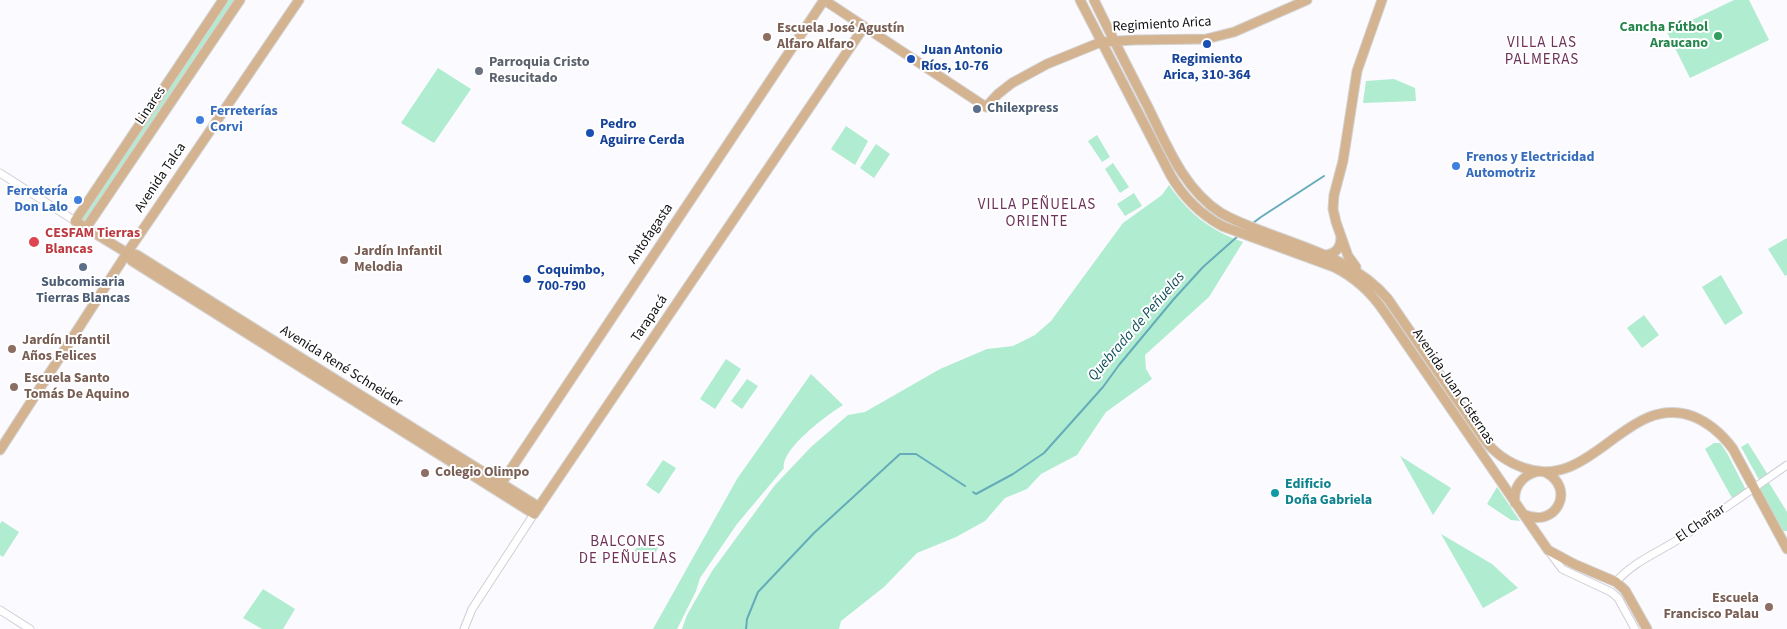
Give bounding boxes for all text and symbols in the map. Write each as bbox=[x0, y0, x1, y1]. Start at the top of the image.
street label: Regimiento Arica bbox=[1112, 14, 1212, 36]
place label: Cancha Fútbol Araucano bbox=[1620, 20, 1708, 52]
place label: Escuela José Agustín Alfaro Alfaro bbox=[777, 21, 904, 54]
marker: Cancha Fútbol Araucano bbox=[1712, 30, 1724, 42]
marker: Escuela José Agustín Alfaro Alfaro bbox=[761, 31, 773, 43]
district label: VILLA LAS PALMERAS bbox=[1504, 35, 1580, 70]
marker: Regimiento Arica, 310-364 bbox=[1201, 38, 1213, 50]
place label: Juan Antonio Ríos, 10-76 bbox=[921, 43, 1003, 75]
place label: Regimiento Arica, 310-364 bbox=[1163, 52, 1251, 84]
marker: Juan Antonio Ríos, 10-76 bbox=[905, 53, 917, 65]
place label: Parroquia Cristo Resucitado bbox=[489, 55, 589, 88]
marker: Parroquia Cristo Resucitado bbox=[473, 65, 485, 77]
street label: Linares bbox=[132, 84, 170, 128]
place label: Chilexpress bbox=[987, 101, 1058, 117]
marker: Chilexpress bbox=[971, 103, 983, 115]
place label: Ferreterías Corvi bbox=[210, 104, 278, 136]
marker: Ferreterías Corvi bbox=[194, 114, 206, 126]
place label: Pedro Aguirre Cerda bbox=[600, 117, 685, 150]
marker: Pedro Aguirre Cerda bbox=[584, 127, 596, 139]
street label: Avenida Talca bbox=[132, 140, 190, 216]
place label: Frenos y Electricidad Automotriz bbox=[1466, 150, 1595, 182]
marker: Frenos y Electricidad Automotriz bbox=[1450, 160, 1462, 172]
place label: Ferretería Don Lalo bbox=[6, 184, 68, 216]
marker: Ferretería Don Lalo bbox=[72, 194, 84, 206]
district label: VILLA PEÑUELAS ORIENTE bbox=[976, 197, 1098, 232]
street label: Antofagasta bbox=[625, 201, 677, 267]
place label: CESFAM Tierras Blancas bbox=[45, 226, 140, 258]
marker: CESFAM Tierras Blancas bbox=[27, 235, 41, 249]
place label: Jardín Infantil Melodia bbox=[354, 244, 442, 276]
marker: Jardín Infantil Melodia bbox=[338, 254, 350, 266]
marker: Subcomisaria Tierras Blancas bbox=[77, 261, 89, 273]
place label: Coquimbo, 700-790 bbox=[537, 263, 605, 296]
water label: Quebrada de Peñuelas bbox=[1085, 269, 1189, 385]
marker: Coquimbo, 700-790 bbox=[521, 273, 533, 285]
place label: Subcomisaria Tierras Blancas bbox=[36, 275, 130, 308]
street label: Tarapacá bbox=[628, 292, 672, 346]
street label: Avenida René Schneider bbox=[277, 323, 405, 411]
street label: Avenida Juan Cisternas bbox=[1408, 326, 1498, 448]
place label: Jardín Infantil Años Felices bbox=[22, 333, 110, 366]
marker: Jardín Infantil Años Felices bbox=[6, 343, 18, 355]
place label: Escuela Santo Tomás De Aquino bbox=[24, 371, 129, 404]
marker: Escuela Santo Tomás De Aquino bbox=[8, 381, 20, 393]
place label: Colegio Olimpo bbox=[435, 465, 529, 481]
marker: Colegio Olimpo bbox=[419, 467, 431, 479]
place label: Edificio Doña Gabriela bbox=[1285, 477, 1372, 510]
marker: Edificio Doña Gabriela bbox=[1269, 487, 1281, 499]
street label: El Chañar bbox=[1673, 501, 1729, 547]
district label: BALCONES DE PEÑUELAS bbox=[577, 534, 679, 569]
place label: Escuela Francisco Palau bbox=[1663, 591, 1759, 624]
marker: Escuela Francisco Palau bbox=[1763, 601, 1775, 613]

